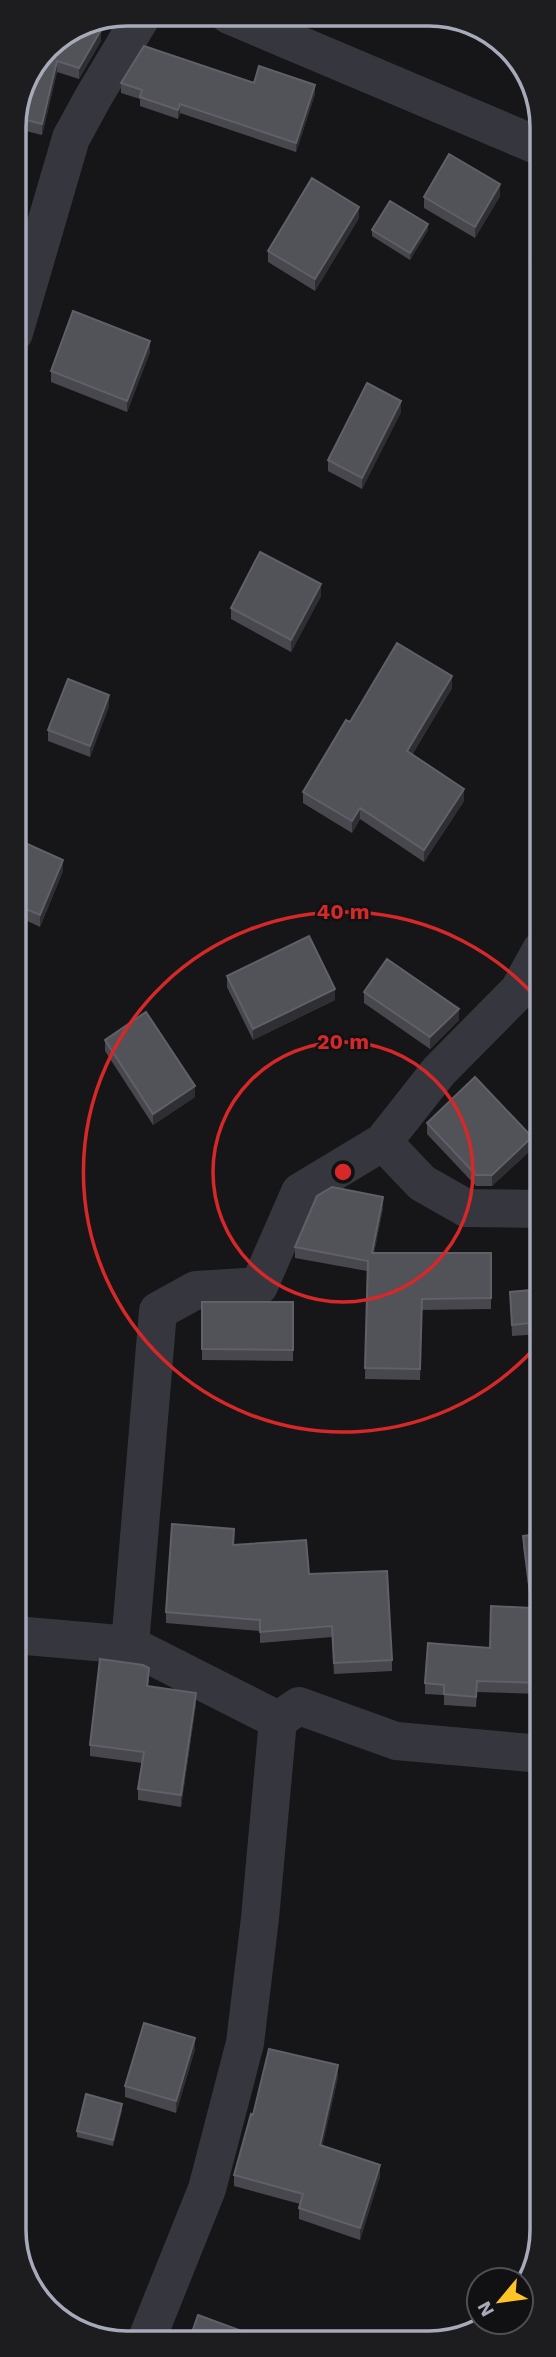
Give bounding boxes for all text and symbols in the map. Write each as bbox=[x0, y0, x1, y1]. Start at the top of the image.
text: 40 m bbox=[317, 899, 369, 924]
text: 20 m bbox=[317, 1029, 369, 1054]
centre of rings bbox=[331, 1160, 355, 1184]
north arrow bbox=[465, 2266, 535, 2336]
text: N bbox=[472, 2297, 499, 2321]

